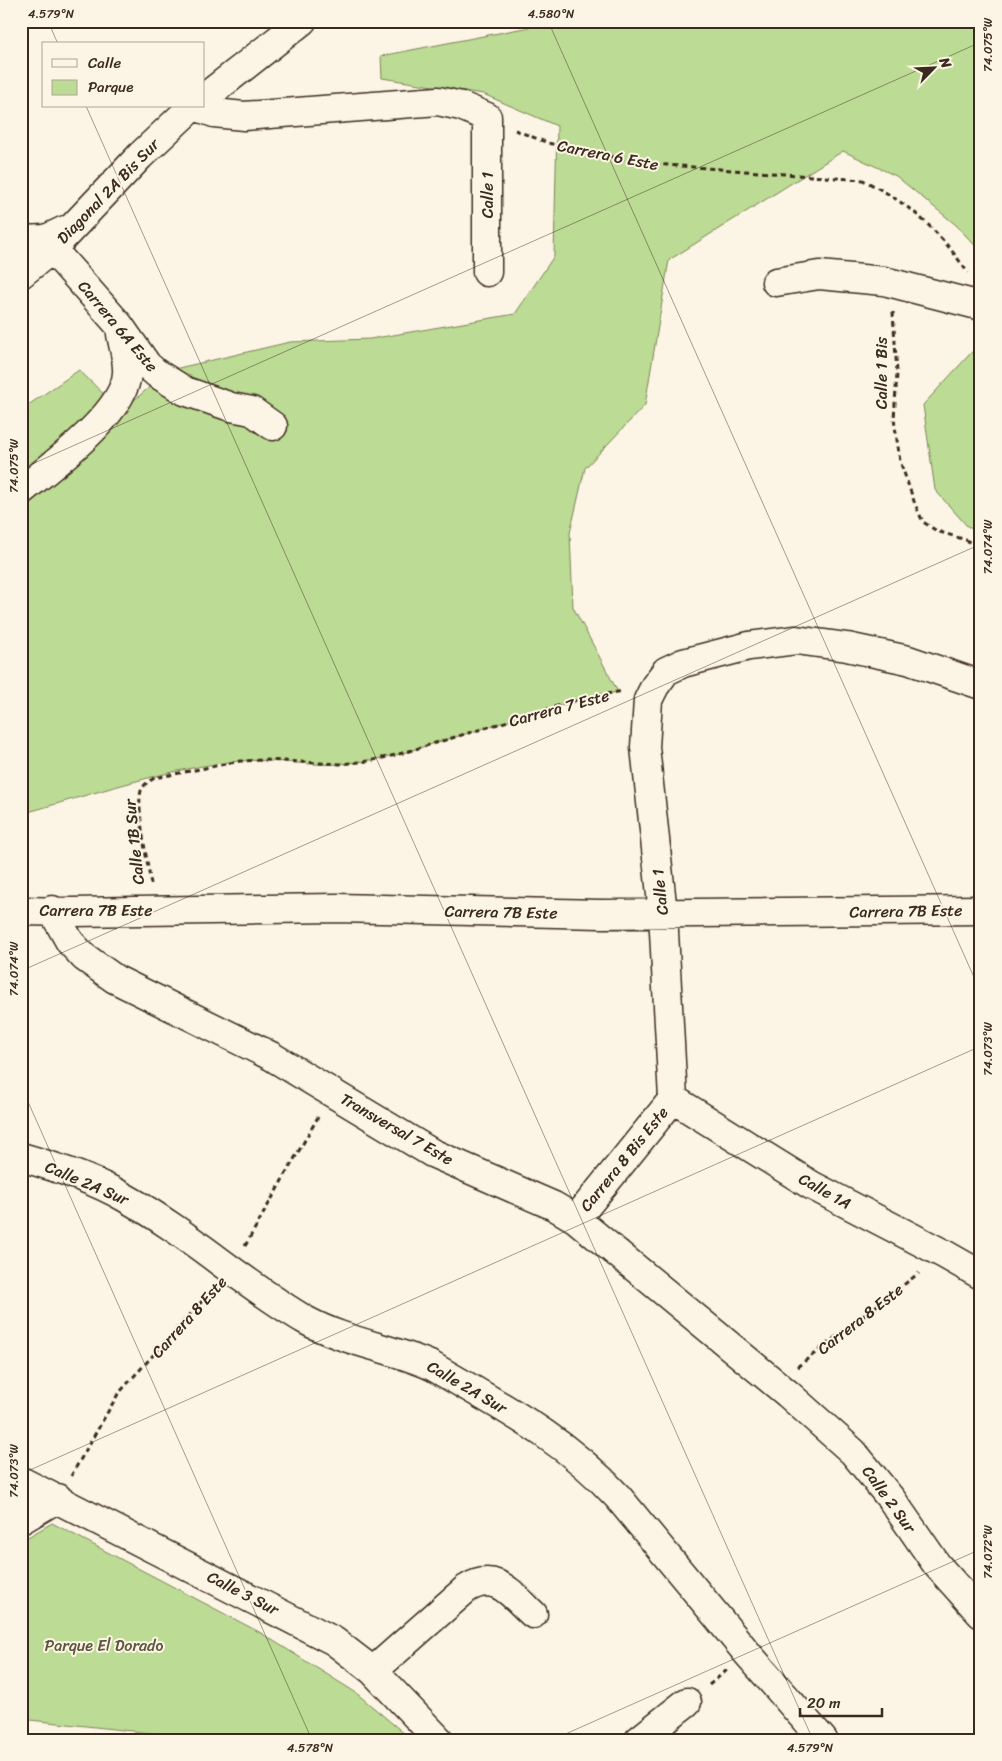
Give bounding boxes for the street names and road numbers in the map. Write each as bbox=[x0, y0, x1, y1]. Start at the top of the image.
street label: Diagonal 2A Bis Sur bbox=[49, 130, 168, 251]
street label: Carrera 6 Este bbox=[555, 131, 661, 179]
street label: Calle 1 bbox=[473, 172, 502, 218]
street label: Carrera 6A Este bbox=[70, 273, 166, 379]
street label: Calle 1 Bis bbox=[867, 336, 896, 409]
street label: Carrera 7 Este bbox=[506, 681, 612, 735]
street label: Calle 1B Sur bbox=[115, 796, 153, 886]
street label: Calle 1 bbox=[643, 867, 677, 917]
street label: Carrera 7B Este bbox=[40, 896, 152, 925]
street label: Carrera 7B Este bbox=[849, 896, 963, 926]
street label: Carrera 7B Este bbox=[444, 897, 558, 927]
street label: Transversal 7 Este bbox=[335, 1085, 459, 1173]
street label: Carrera 8 Bis Este bbox=[572, 1100, 676, 1218]
street label: Calle 2A Sur bbox=[41, 1152, 135, 1214]
street label: Calle 1A bbox=[793, 1165, 857, 1217]
street label: Carrera 8 Este bbox=[144, 1269, 234, 1365]
street label: Carrera 8 Este bbox=[810, 1276, 910, 1362]
street label: Calle 2A Sur bbox=[421, 1352, 514, 1422]
street label: Calle 2 Sur bbox=[854, 1459, 925, 1540]
street label: Calle 3 Sur bbox=[202, 1562, 285, 1624]

